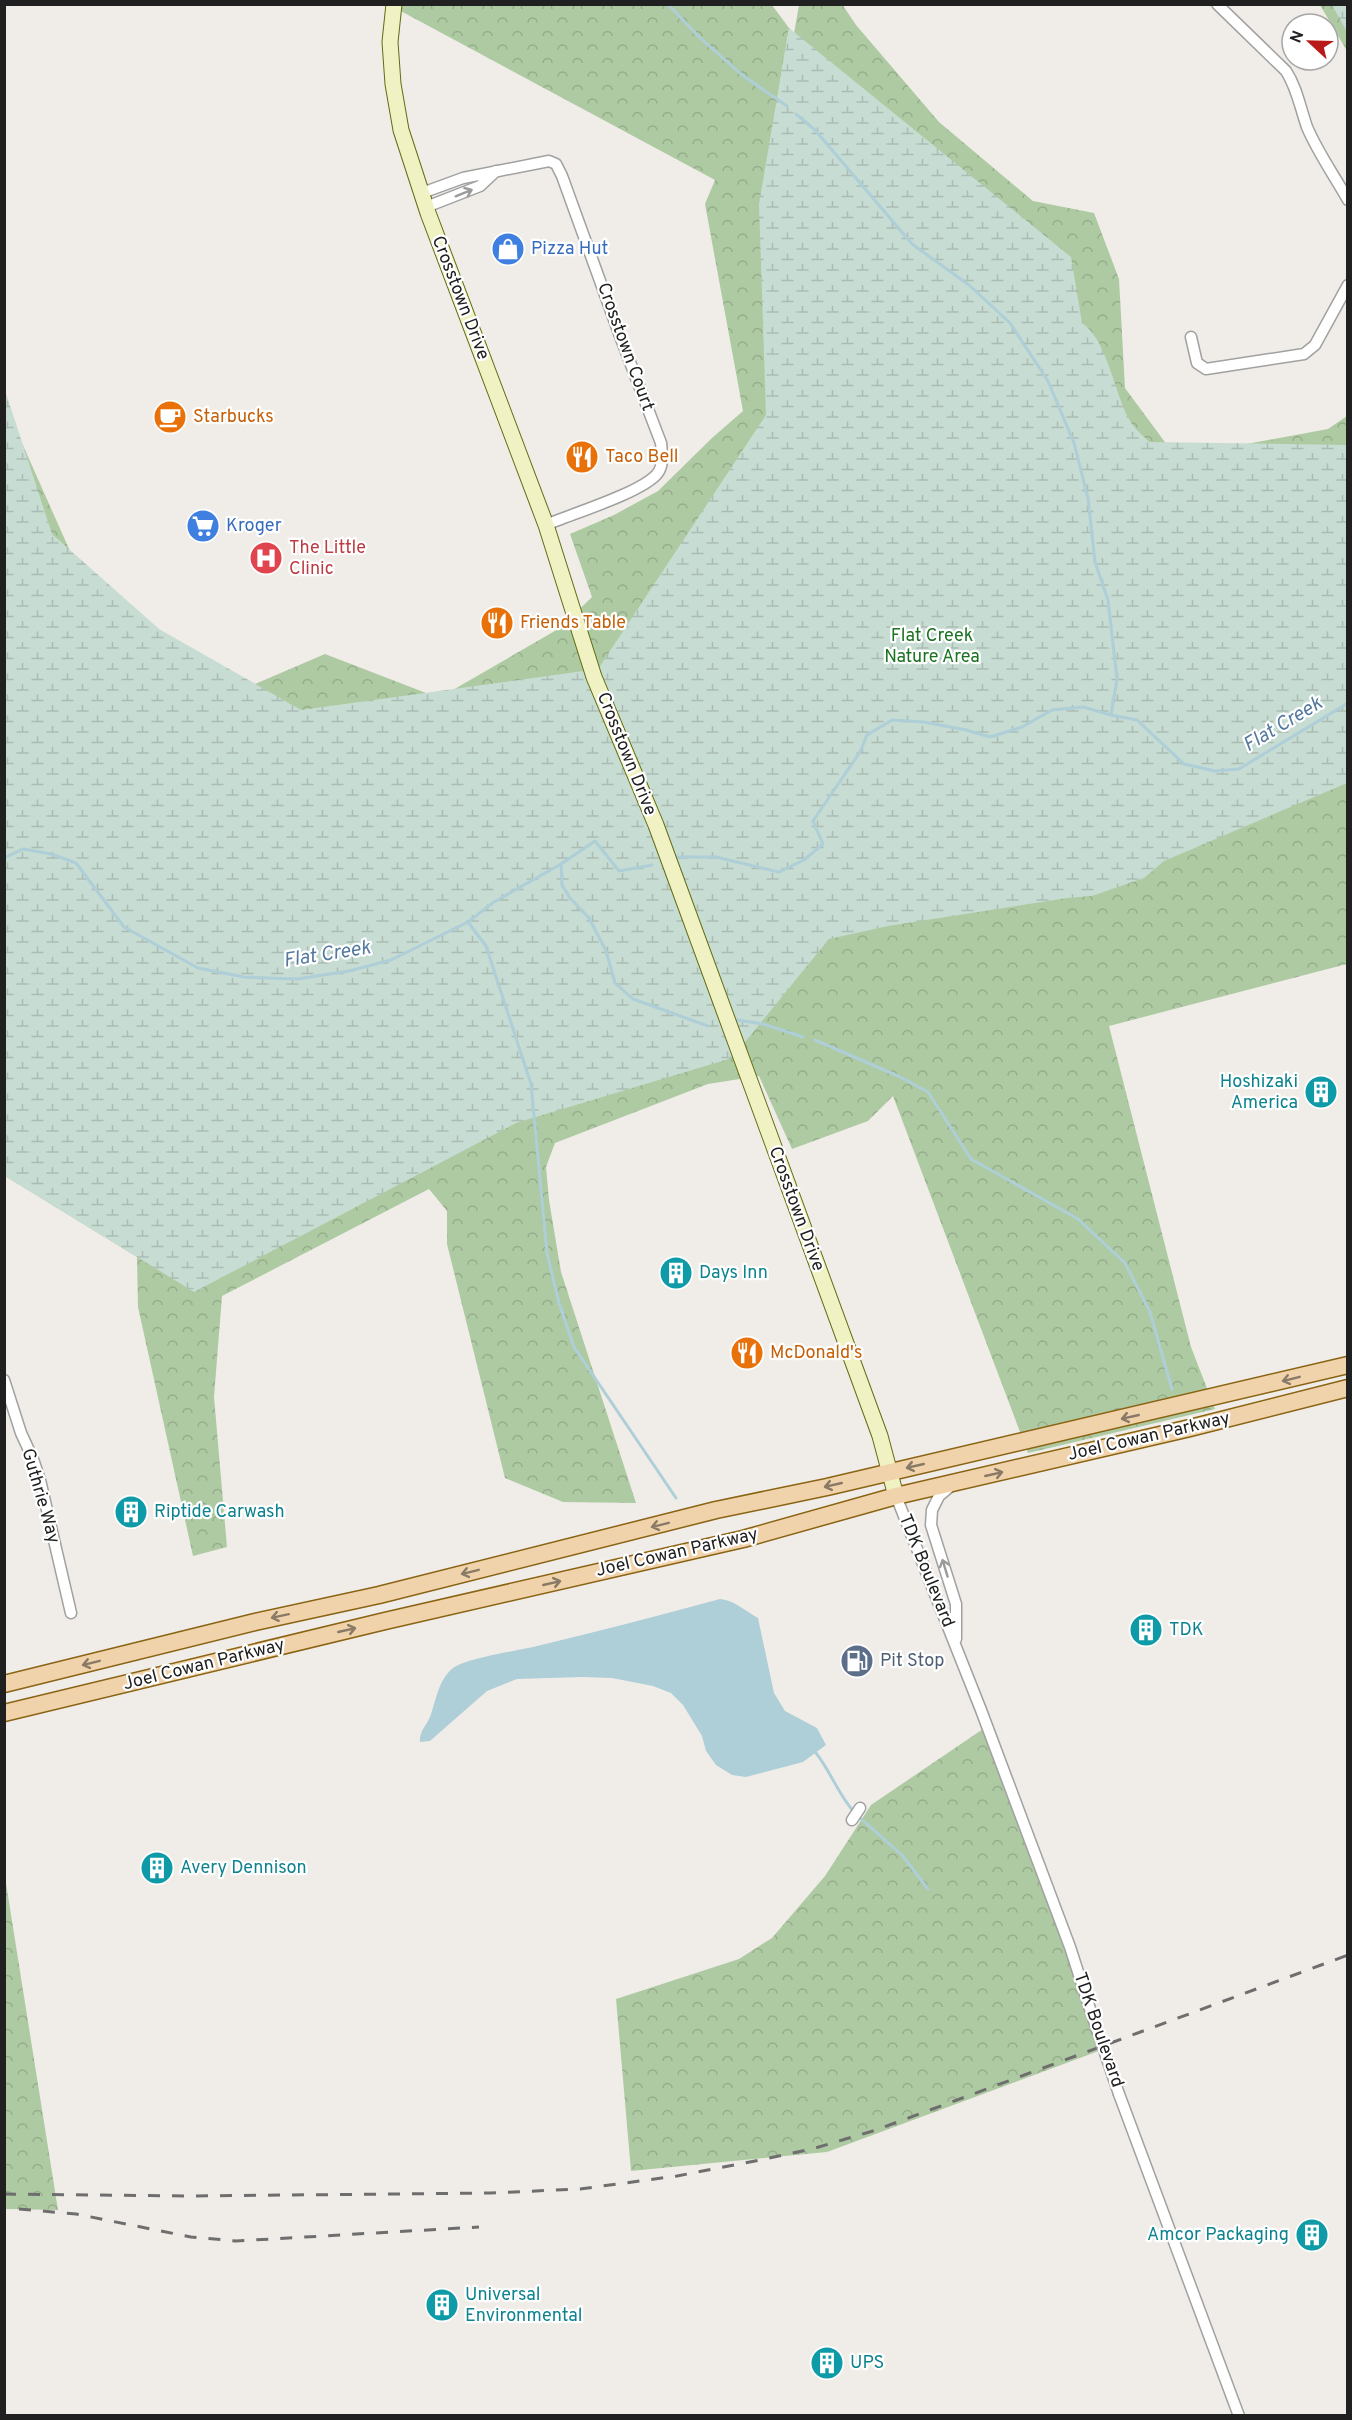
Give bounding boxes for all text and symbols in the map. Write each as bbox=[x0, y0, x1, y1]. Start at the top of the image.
north arrow bbox=[1280, 12, 1340, 72]
text: N bbox=[1287, 28, 1309, 46]
one-way arrow bbox=[454, 186, 472, 197]
shop icon: Pizza Hut bbox=[490, 231, 526, 267]
street label: Crosstown Drive bbox=[426, 233, 494, 363]
place label: Pizza Hut bbox=[531, 238, 608, 261]
street label: Crosstown Court bbox=[591, 280, 659, 414]
cafe icon: Starbucks bbox=[152, 399, 188, 435]
place label: Starbucks bbox=[193, 406, 274, 429]
restaurant icon: Taco Bell bbox=[564, 439, 600, 475]
place label: Taco Bell bbox=[605, 446, 679, 469]
supermarket icon: Kroger bbox=[185, 508, 221, 544]
place label: Kroger bbox=[226, 515, 282, 538]
place label: The Little Clinic bbox=[289, 537, 366, 581]
hospital icon: The Little Clinic bbox=[248, 540, 284, 576]
restaurant icon: Friends Table bbox=[479, 605, 515, 641]
place label: Friends Table bbox=[520, 612, 626, 635]
park label: Flat Creek Nature Area bbox=[884, 625, 980, 669]
street label: Crosstown Drive bbox=[591, 689, 661, 819]
water label: Flat Creek bbox=[1239, 691, 1328, 759]
water label: Flat Creek bbox=[282, 935, 373, 975]
place label: Hoshizaki America bbox=[1220, 1071, 1298, 1115]
building icon: Hoshizaki America bbox=[1303, 1074, 1339, 1110]
street label: Crosstown Drive bbox=[763, 1143, 829, 1275]
building icon: Days Inn bbox=[658, 1255, 694, 1291]
place label: Days Inn bbox=[699, 1262, 768, 1285]
restaurant icon: McDonald's bbox=[729, 1335, 765, 1371]
place label: McDonald's bbox=[770, 1342, 862, 1365]
one-way arrow bbox=[1281, 1373, 1300, 1385]
street label: Joel Cowan Parkway bbox=[1066, 1407, 1232, 1467]
one-way arrow bbox=[1120, 1411, 1139, 1423]
street label: Guthrie Way bbox=[15, 1446, 65, 1546]
one-way arrow bbox=[905, 1461, 925, 1472]
one-way arrow bbox=[984, 1467, 1003, 1479]
one-way arrow bbox=[824, 1480, 843, 1492]
building icon: Riptide Carwash bbox=[113, 1494, 149, 1530]
place label: Riptide Carwash bbox=[154, 1501, 285, 1524]
street label: TDK Boulevard bbox=[893, 1511, 959, 1631]
one-way arrow bbox=[650, 1519, 669, 1531]
street label: Joel Cowan Parkway bbox=[594, 1523, 760, 1583]
one-way arrow bbox=[939, 1559, 950, 1578]
one-way arrow bbox=[461, 1567, 480, 1579]
one-way arrow bbox=[542, 1576, 561, 1588]
one-way arrow bbox=[271, 1611, 290, 1623]
building icon: TDK bbox=[1128, 1612, 1164, 1648]
place label: TDK bbox=[1169, 1619, 1204, 1642]
one-way arrow bbox=[337, 1624, 356, 1636]
street label: Joel Cowan Parkway bbox=[121, 1634, 287, 1696]
fuel station icon: Pit Stop bbox=[839, 1643, 875, 1679]
place label: Pit Stop bbox=[880, 1650, 944, 1673]
one-way arrow bbox=[82, 1657, 101, 1669]
building icon: Avery Dennison bbox=[139, 1850, 175, 1886]
place label: Avery Dennison bbox=[180, 1857, 307, 1880]
street label: TDK Boulevard bbox=[1068, 1969, 1128, 2091]
building icon: Amcor Packaging bbox=[1294, 2217, 1330, 2253]
place label: Amcor Packaging bbox=[1147, 2224, 1289, 2247]
place label: Universal Environmental bbox=[465, 2284, 583, 2328]
building icon: Universal Environmental bbox=[424, 2287, 460, 2323]
building icon: UPS bbox=[809, 2345, 845, 2381]
place label: UPS bbox=[850, 2352, 884, 2375]

